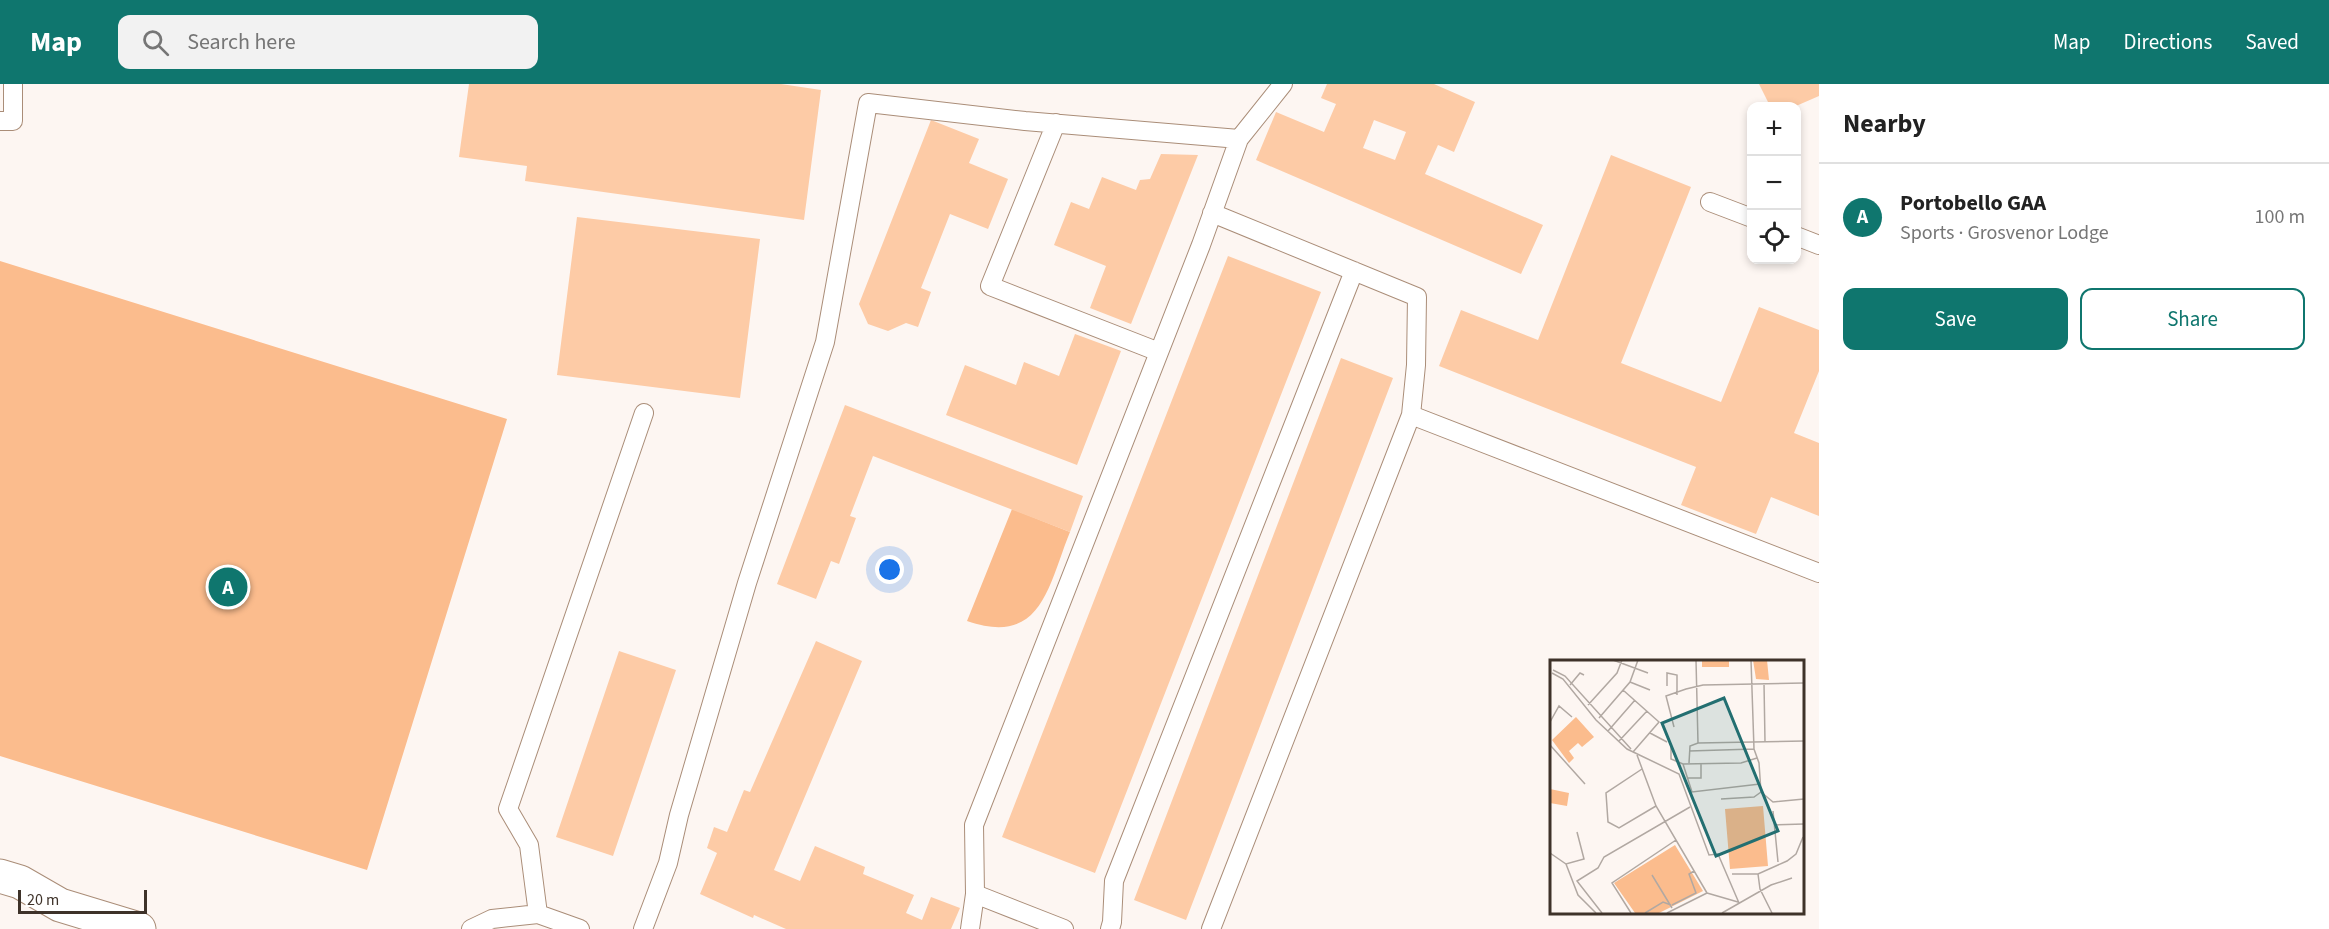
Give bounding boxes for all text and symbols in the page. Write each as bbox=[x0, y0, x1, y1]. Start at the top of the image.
search box bbox=[118, 15, 538, 69]
text: Map bbox=[30, 22, 82, 62]
icon: search bbox=[139, 26, 172, 59]
text: Search here bbox=[187, 26, 296, 58]
text: Map bbox=[2053, 27, 2091, 57]
text: Directions bbox=[2124, 27, 2212, 57]
text: Saved bbox=[2245, 27, 2299, 57]
map controls bbox=[1747, 102, 1801, 264]
button: + bbox=[1747, 102, 1801, 156]
text: Nearby bbox=[1843, 105, 1926, 142]
button: − bbox=[1747, 156, 1801, 210]
text: Portobello GAA bbox=[1900, 187, 2046, 219]
text: A bbox=[1857, 203, 1868, 231]
text: 100 m bbox=[2255, 203, 2305, 231]
button: locate bbox=[1747, 210, 1801, 264]
text: Sports · Grosvenor Lodge bbox=[1900, 219, 2109, 247]
button: Save bbox=[1843, 288, 2068, 350]
button: Share bbox=[2080, 288, 2305, 350]
your location bbox=[875, 555, 904, 584]
pin: A bbox=[208, 564, 248, 610]
inset map bbox=[1550, 660, 1804, 914]
scale bar bbox=[18, 887, 147, 914]
text: 20 m bbox=[27, 889, 59, 911]

